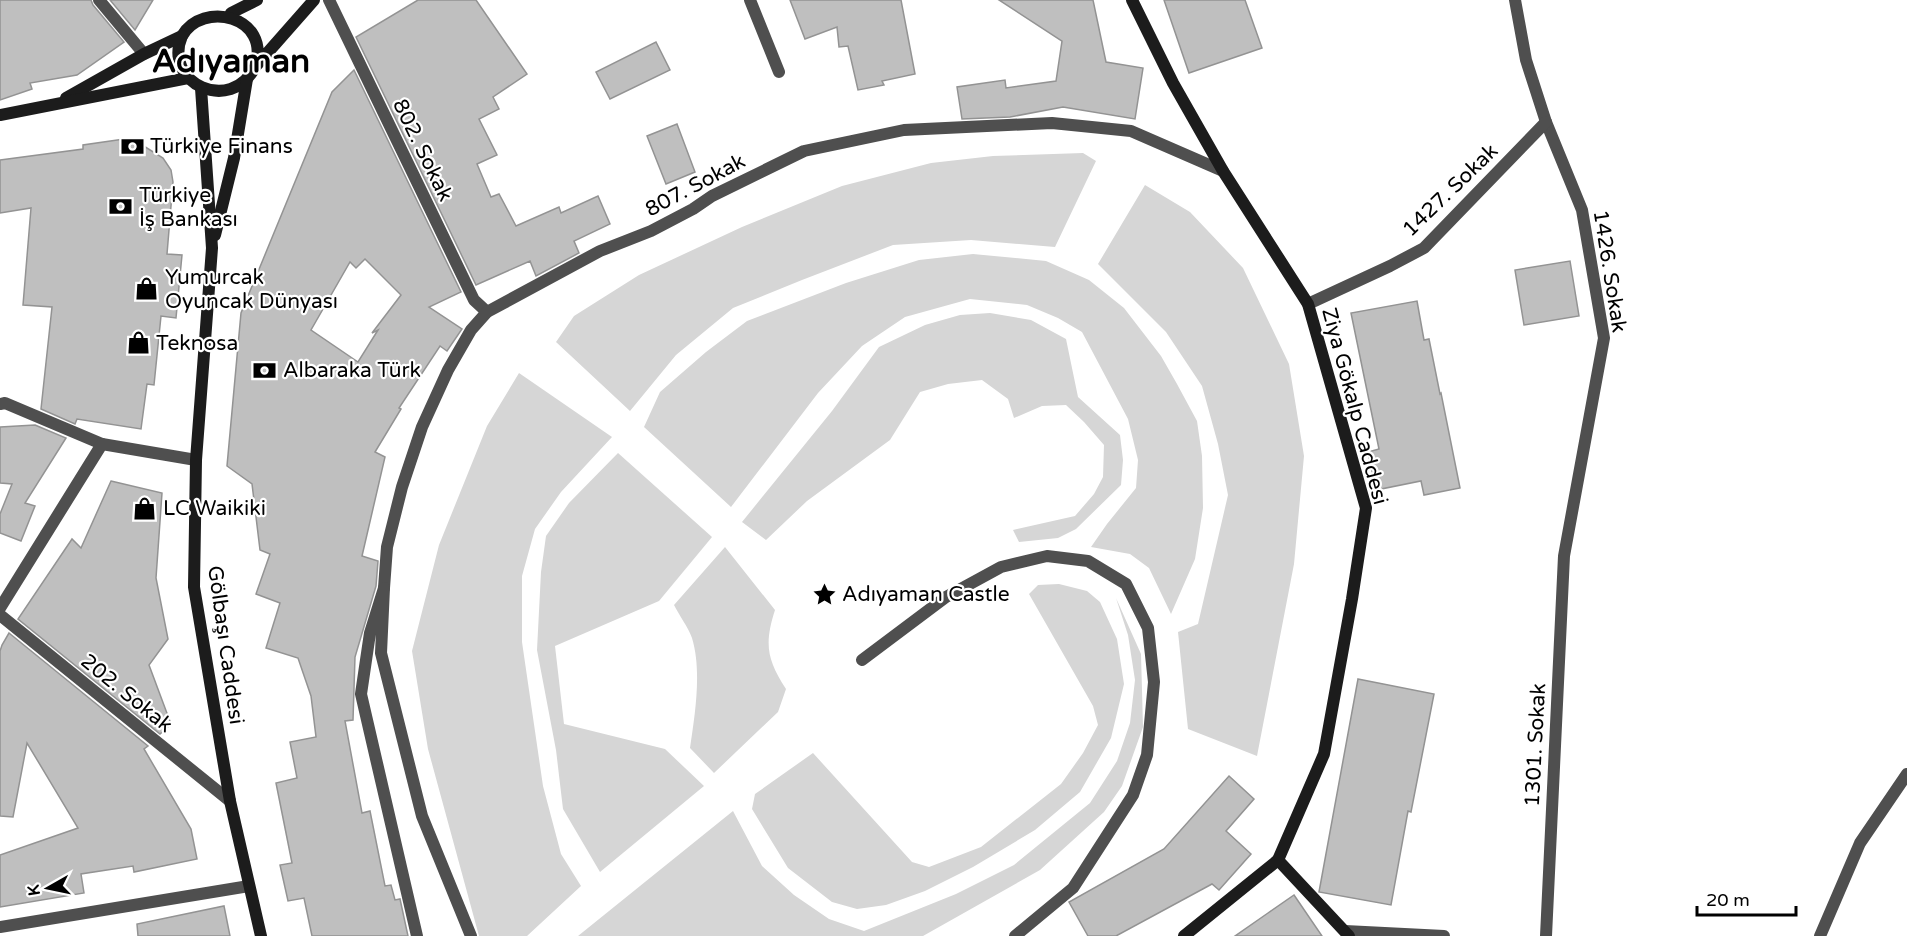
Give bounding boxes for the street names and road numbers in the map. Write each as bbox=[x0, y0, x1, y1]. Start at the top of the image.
street label: 802. Sokak bbox=[387, 95, 458, 205]
street label: 1427. Sokak bbox=[1397, 139, 1503, 242]
street label: 807. Sokak bbox=[641, 149, 749, 222]
street label: 1426. Sokak bbox=[1587, 208, 1632, 334]
street label: Ziya Gökalp Caddesi bbox=[1316, 305, 1393, 507]
street label: Gölbaşı Caddesi bbox=[202, 564, 249, 726]
street label: 202. Sokak bbox=[76, 649, 178, 738]
street label: 1301. Sokak bbox=[1520, 683, 1551, 808]

